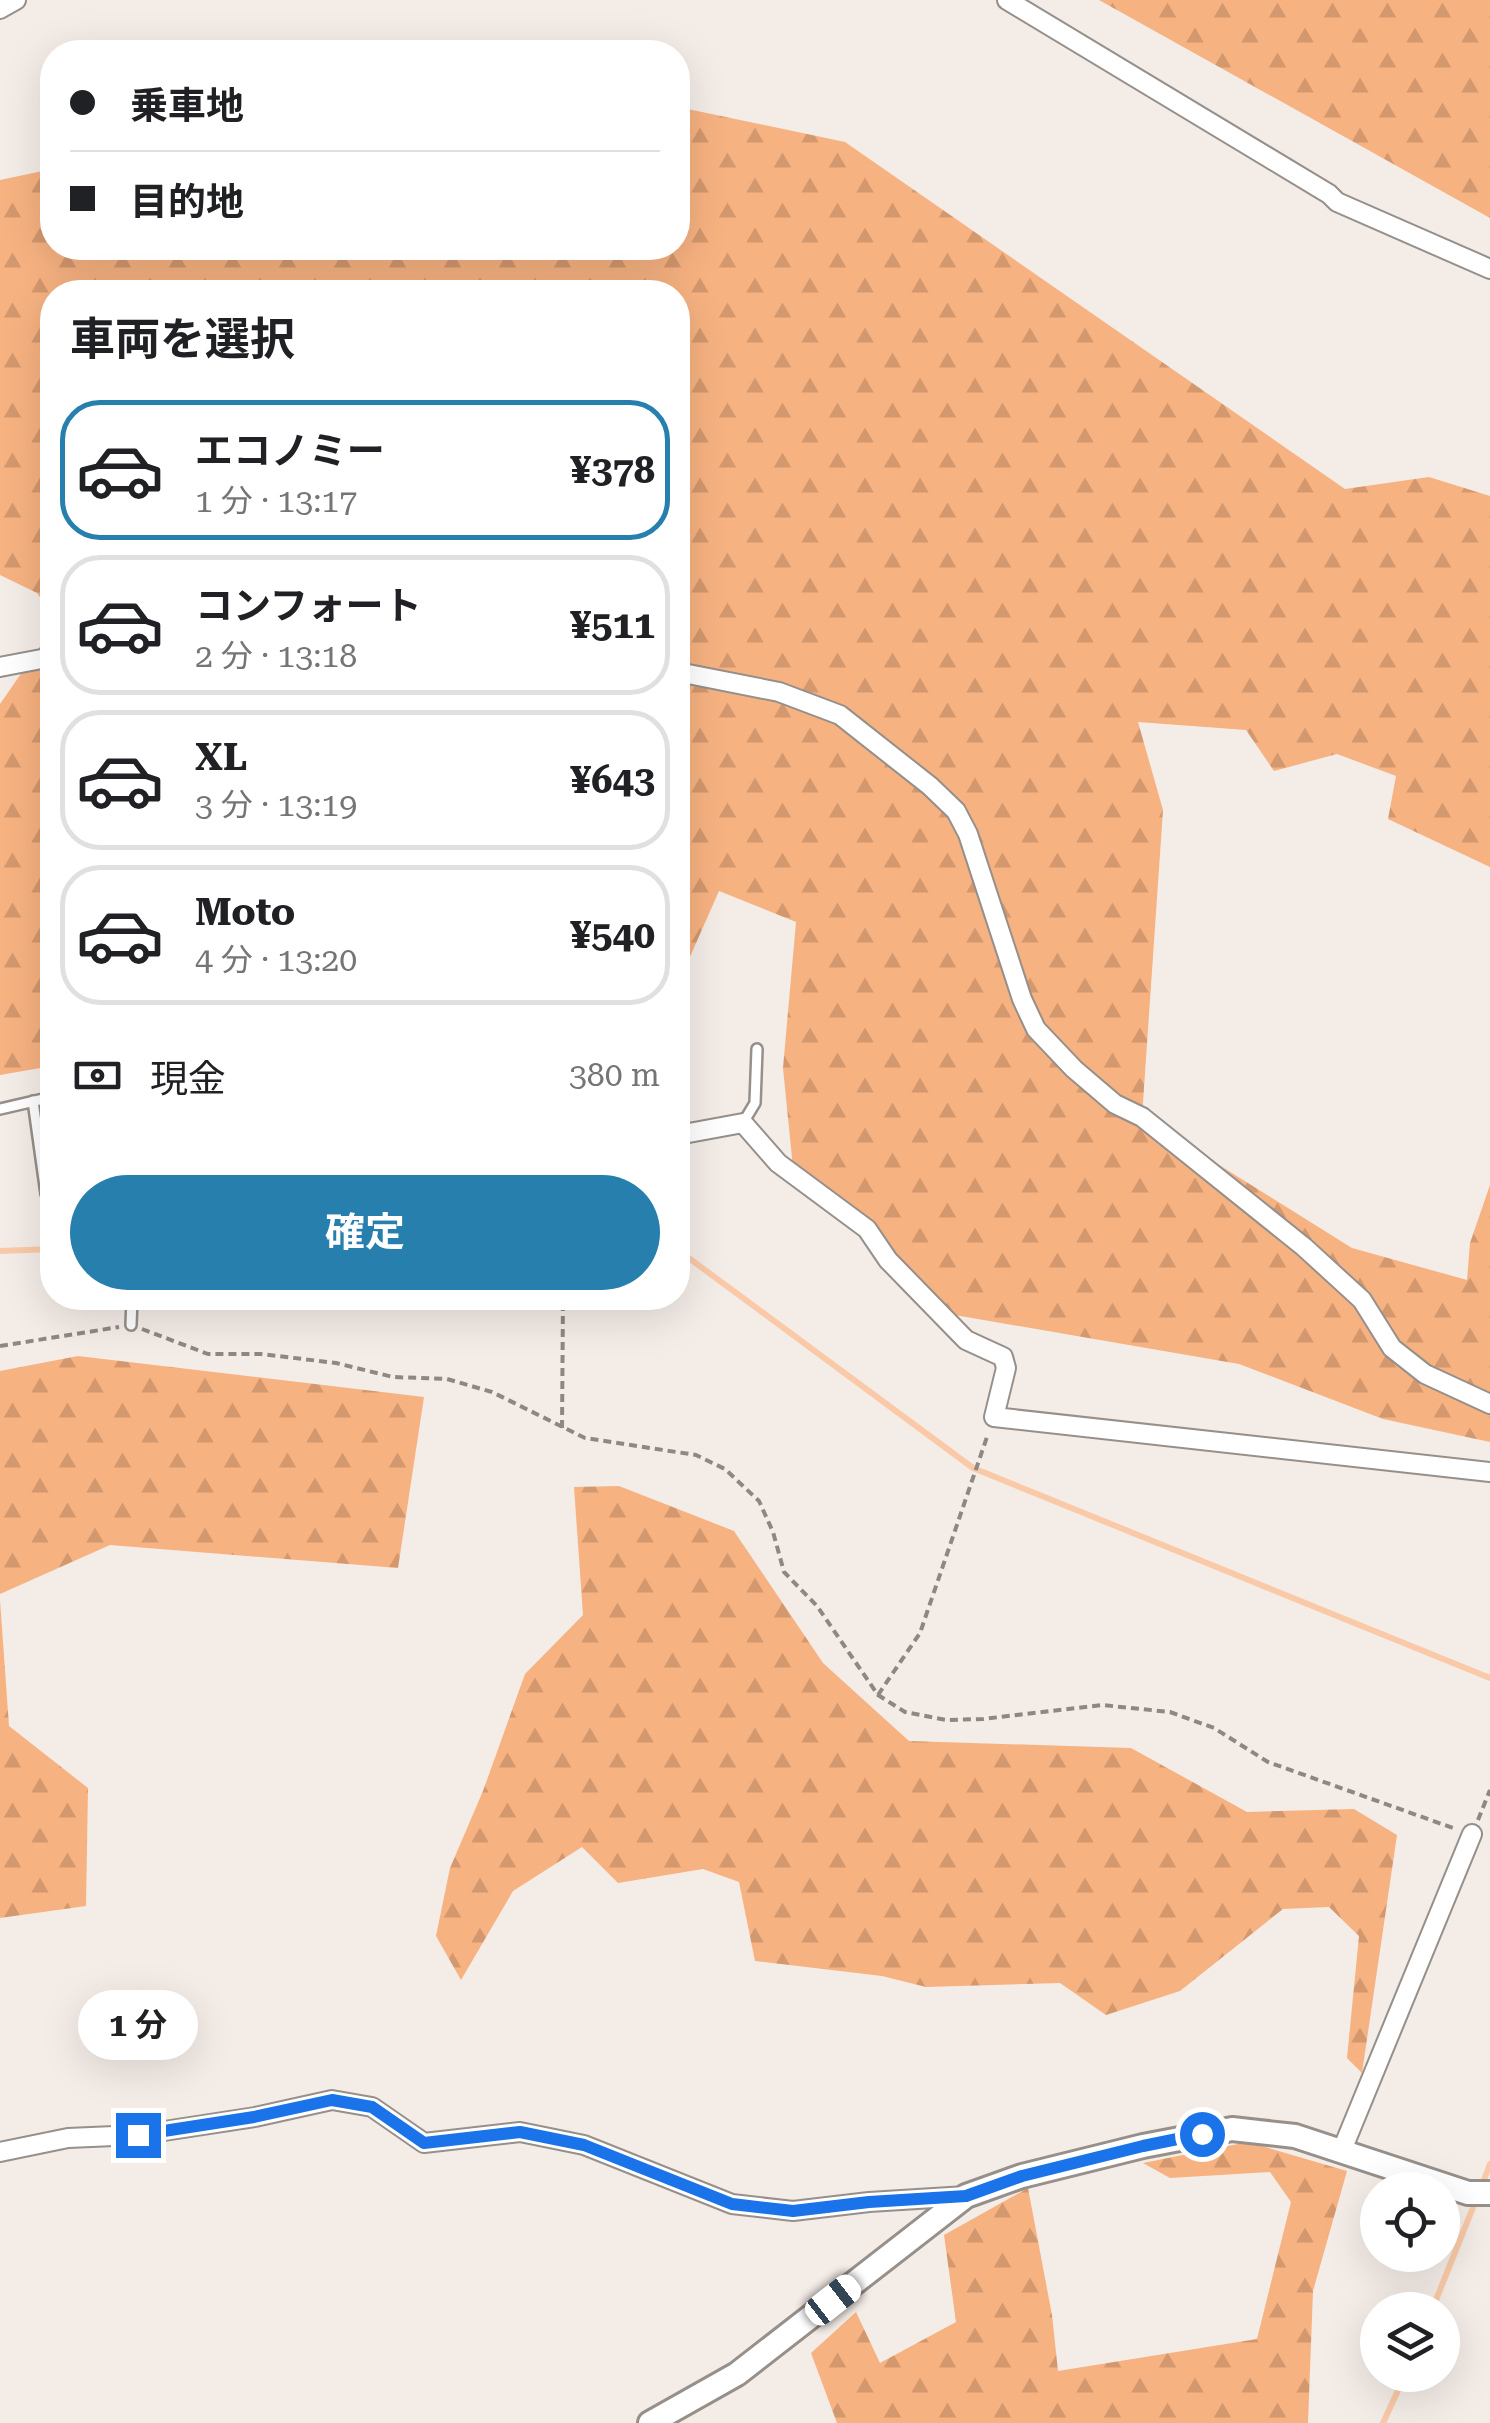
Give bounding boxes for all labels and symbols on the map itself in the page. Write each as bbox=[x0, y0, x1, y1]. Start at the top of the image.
callout: 1 分 bbox=[78, 1990, 198, 2060]
route start bbox=[1180, 2112, 1225, 2157]
route end bbox=[116, 2113, 161, 2158]
car bbox=[800, 2270, 866, 2330]

